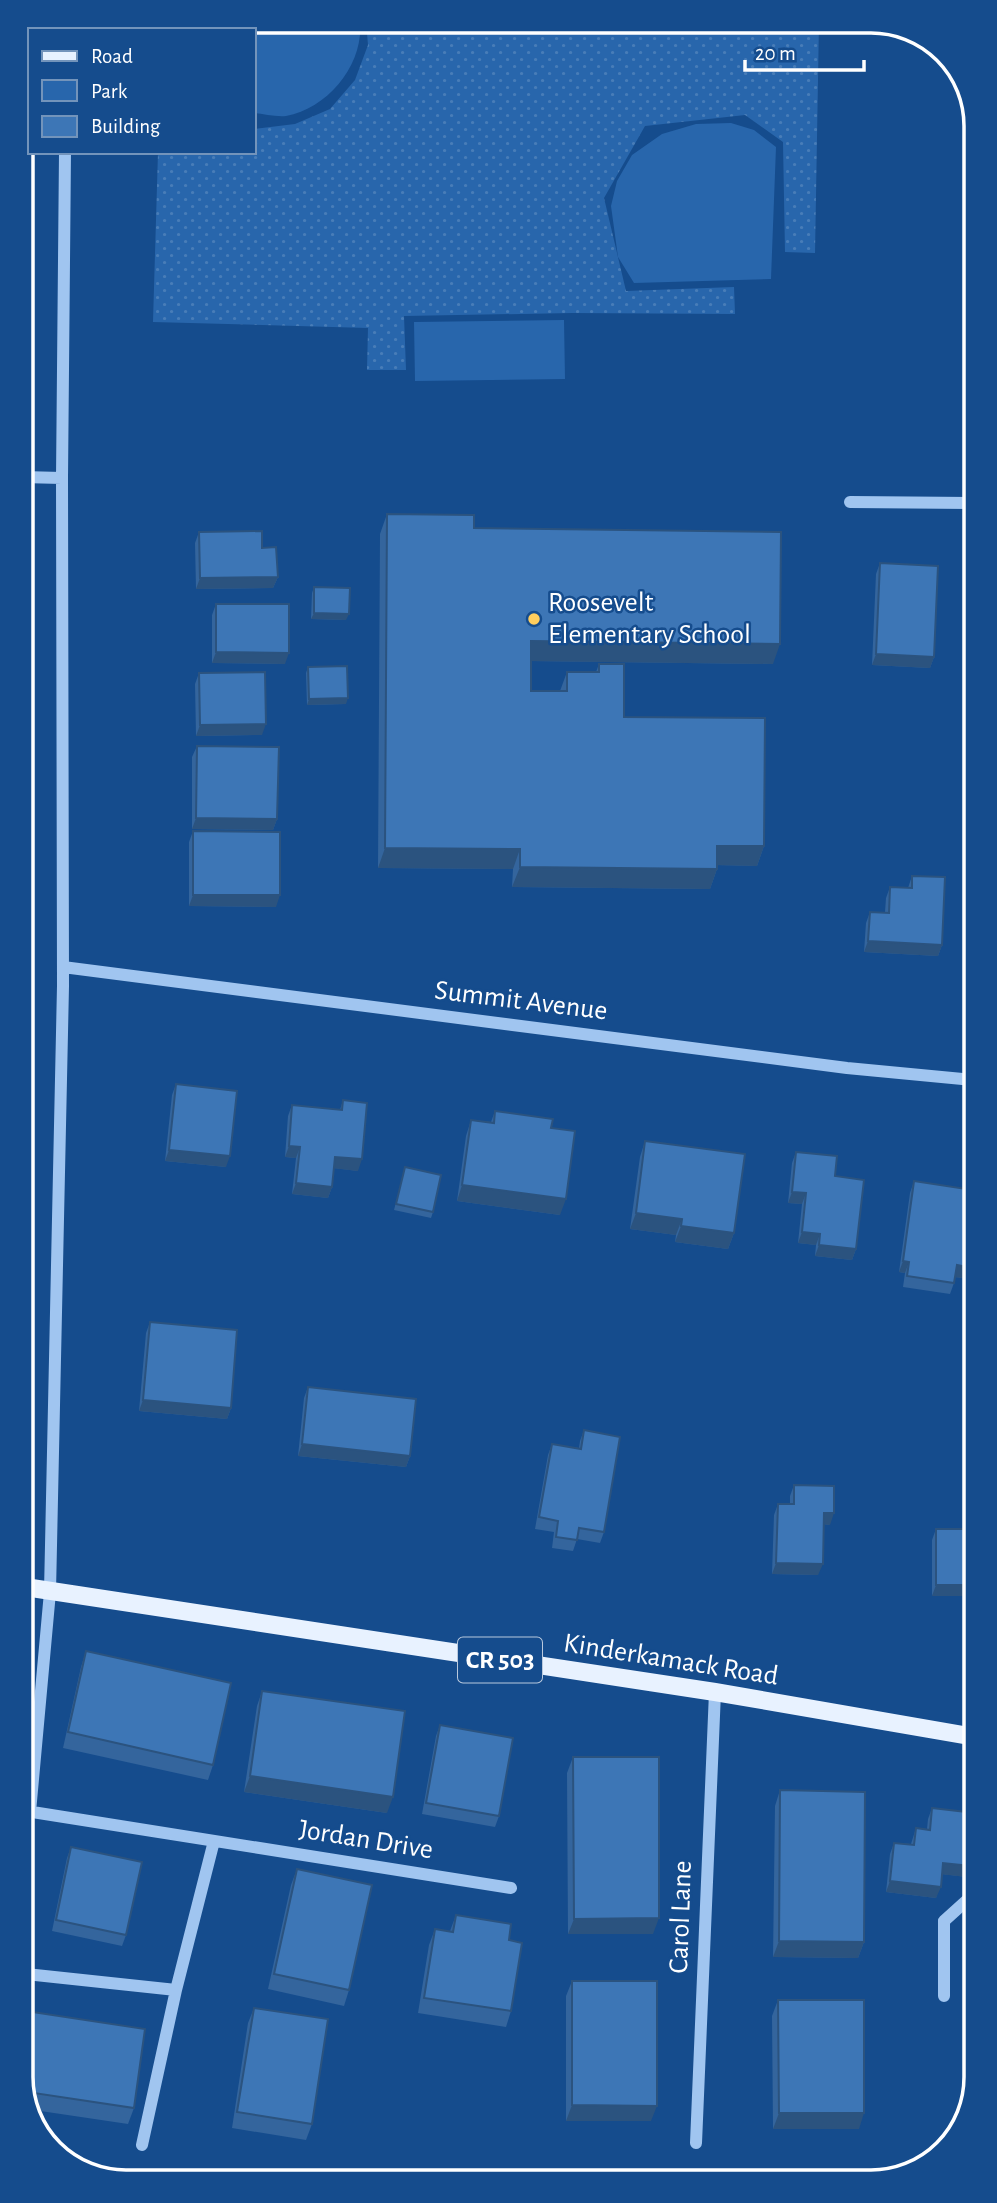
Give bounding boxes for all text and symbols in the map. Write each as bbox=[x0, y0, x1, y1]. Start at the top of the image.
legend bbox=[28, 28, 256, 154]
scale bar bbox=[745, 28, 864, 72]
text: 20 m bbox=[755, 43, 796, 64]
text: Road bbox=[91, 46, 133, 67]
text: Park bbox=[91, 81, 128, 102]
text: Building bbox=[91, 116, 161, 137]
place label: Roosevelt Elementary School bbox=[548, 589, 751, 649]
marker: Roosevelt Elementary School bbox=[526, 611, 542, 627]
street label: Summit Avenue bbox=[433, 977, 609, 1025]
street label: Kinderkamack Road bbox=[562, 1629, 780, 1691]
road number: CR 503 bbox=[458, 1638, 542, 1682]
street label: Jordan Drive bbox=[297, 1816, 435, 1864]
street label: Carol Lane bbox=[665, 1860, 697, 1974]

